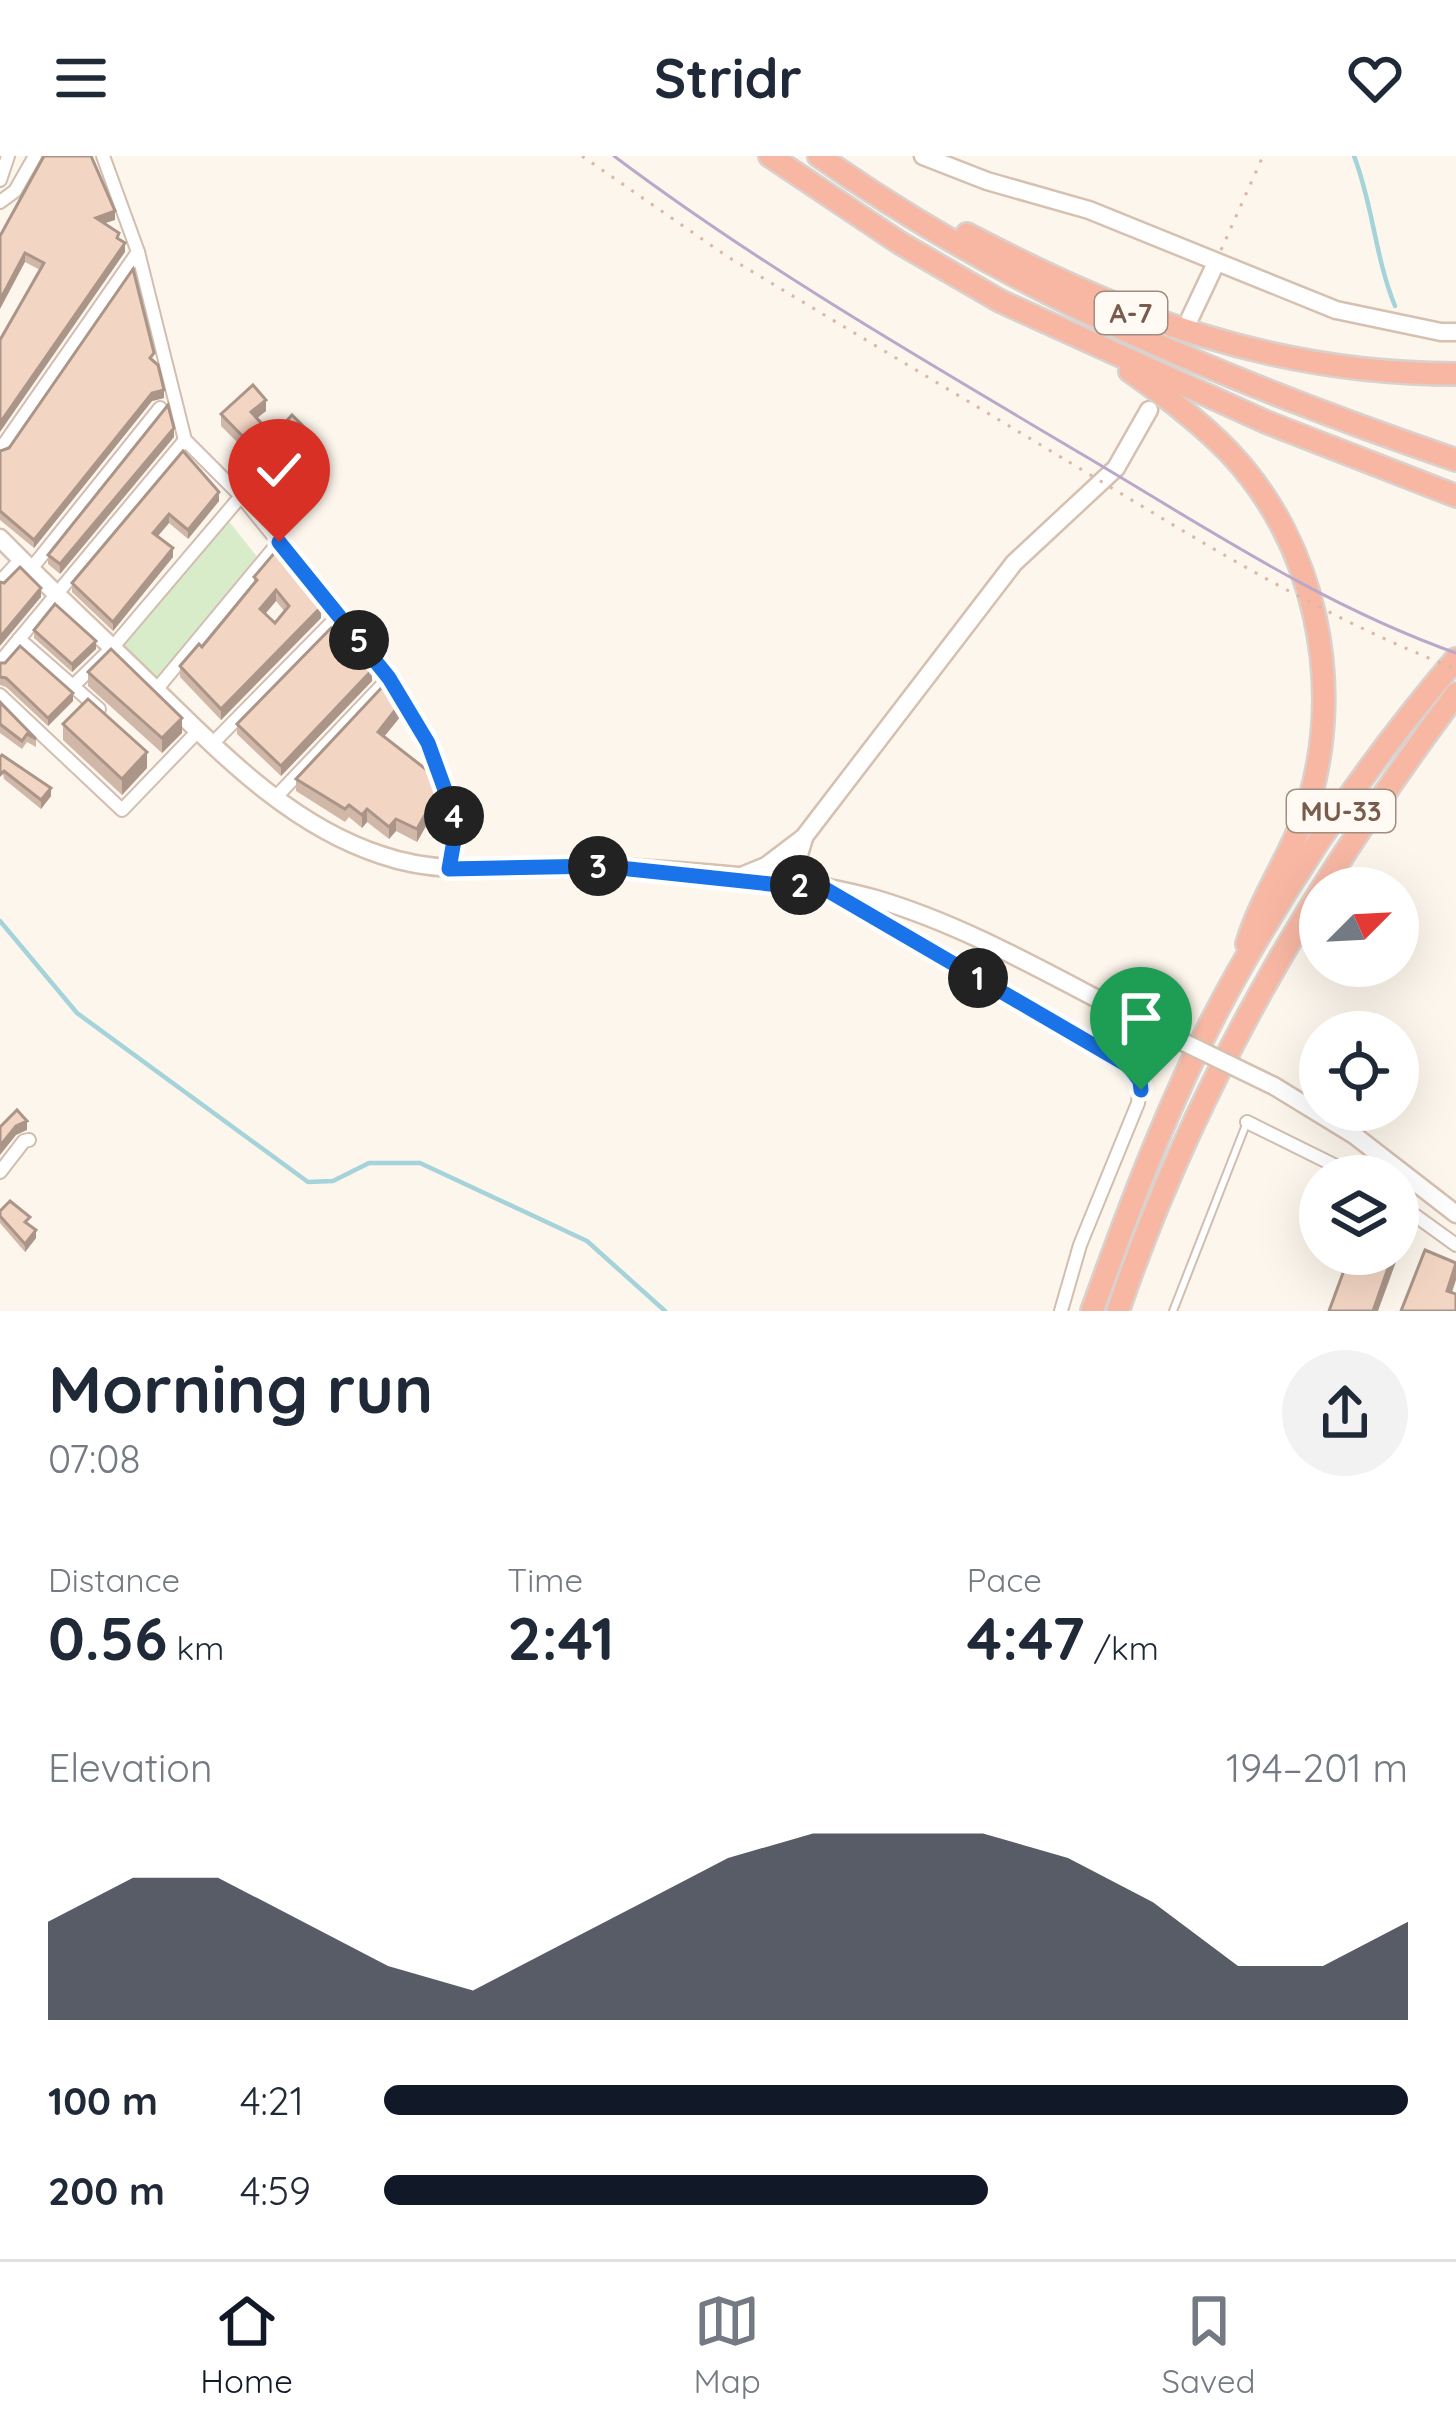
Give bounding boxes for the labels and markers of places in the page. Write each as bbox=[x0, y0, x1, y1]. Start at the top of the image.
pin bbox=[228, 419, 330, 542]
pin: 5 bbox=[329, 610, 389, 670]
pin: 4 bbox=[424, 786, 484, 846]
pin: 3 bbox=[568, 836, 628, 896]
pin: 2 bbox=[770, 855, 830, 915]
pin: 1 bbox=[948, 948, 1008, 1008]
pin bbox=[1090, 967, 1192, 1090]

